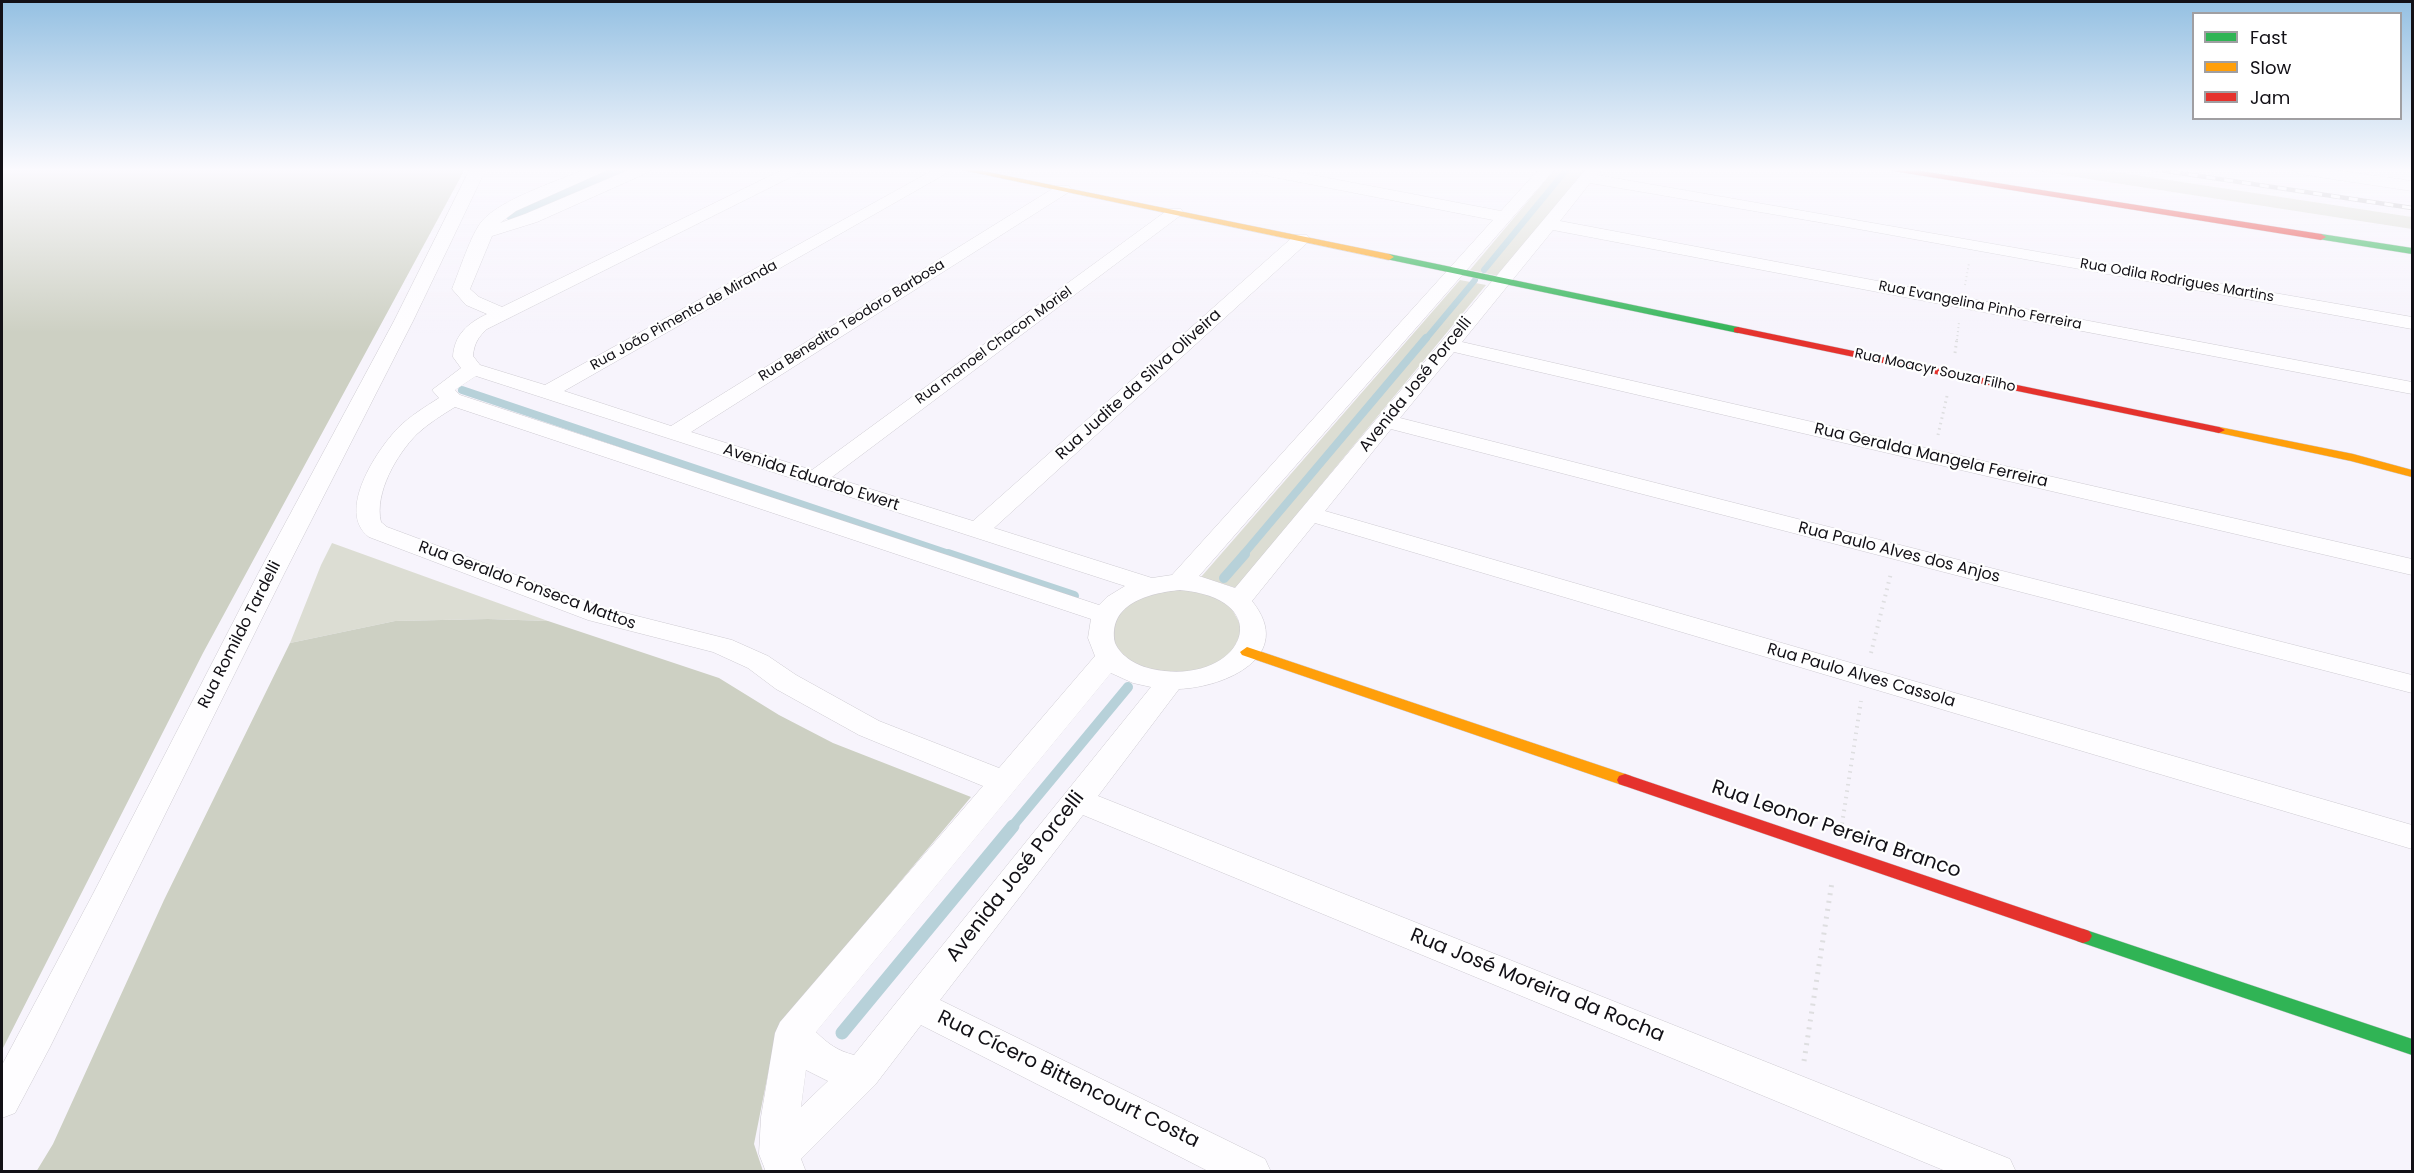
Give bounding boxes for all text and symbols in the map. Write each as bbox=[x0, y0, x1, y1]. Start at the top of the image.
legend bbox=[2192, 12, 2402, 120]
text: Fast bbox=[2250, 25, 2287, 50]
text: Slow bbox=[2250, 55, 2291, 80]
text: Jam bbox=[2250, 85, 2290, 110]
street label: Rua Odila Rodrigues Martins bbox=[2079, 256, 2275, 306]
street label: Rua João Pimenta de Miranda bbox=[588, 257, 780, 375]
street label: Rua Benedito Teodoro Barbosa bbox=[756, 257, 948, 385]
street label: Rua Evangelina Pinho Ferreira bbox=[1877, 278, 2083, 334]
street label: Rua manoel Chacon Moriel bbox=[912, 284, 1076, 408]
street label: Rua Judite da Silva Oliveira bbox=[1052, 306, 1226, 464]
street label: Avenida José Porcelli bbox=[1356, 314, 1476, 456]
street label: Rua Moacyr Souza Filho bbox=[1853, 346, 2017, 396]
street label: Rua Geralda Mangela Ferreira bbox=[1812, 420, 2050, 492]
street label: Avenida Eduardo Ewert bbox=[720, 440, 902, 516]
street label: Rua Paulo Alves dos Anjos bbox=[1796, 519, 2002, 587]
street label: Rua Geraldo Fonseca Mattos bbox=[416, 538, 638, 634]
street label: Rua Romildo Tardelli bbox=[195, 558, 285, 712]
street label: Rua Paulo Alves Cassola bbox=[1765, 640, 1957, 712]
street label: Rua Leonor Pereira Branco bbox=[1708, 776, 1964, 884]
street label: Avenida José Porcelli bbox=[942, 787, 1090, 967]
street label: Rua José Moreira da Rocha bbox=[1406, 924, 1668, 1048]
street label: Rua Cícero Bittencourt Costa bbox=[933, 1006, 1203, 1154]

